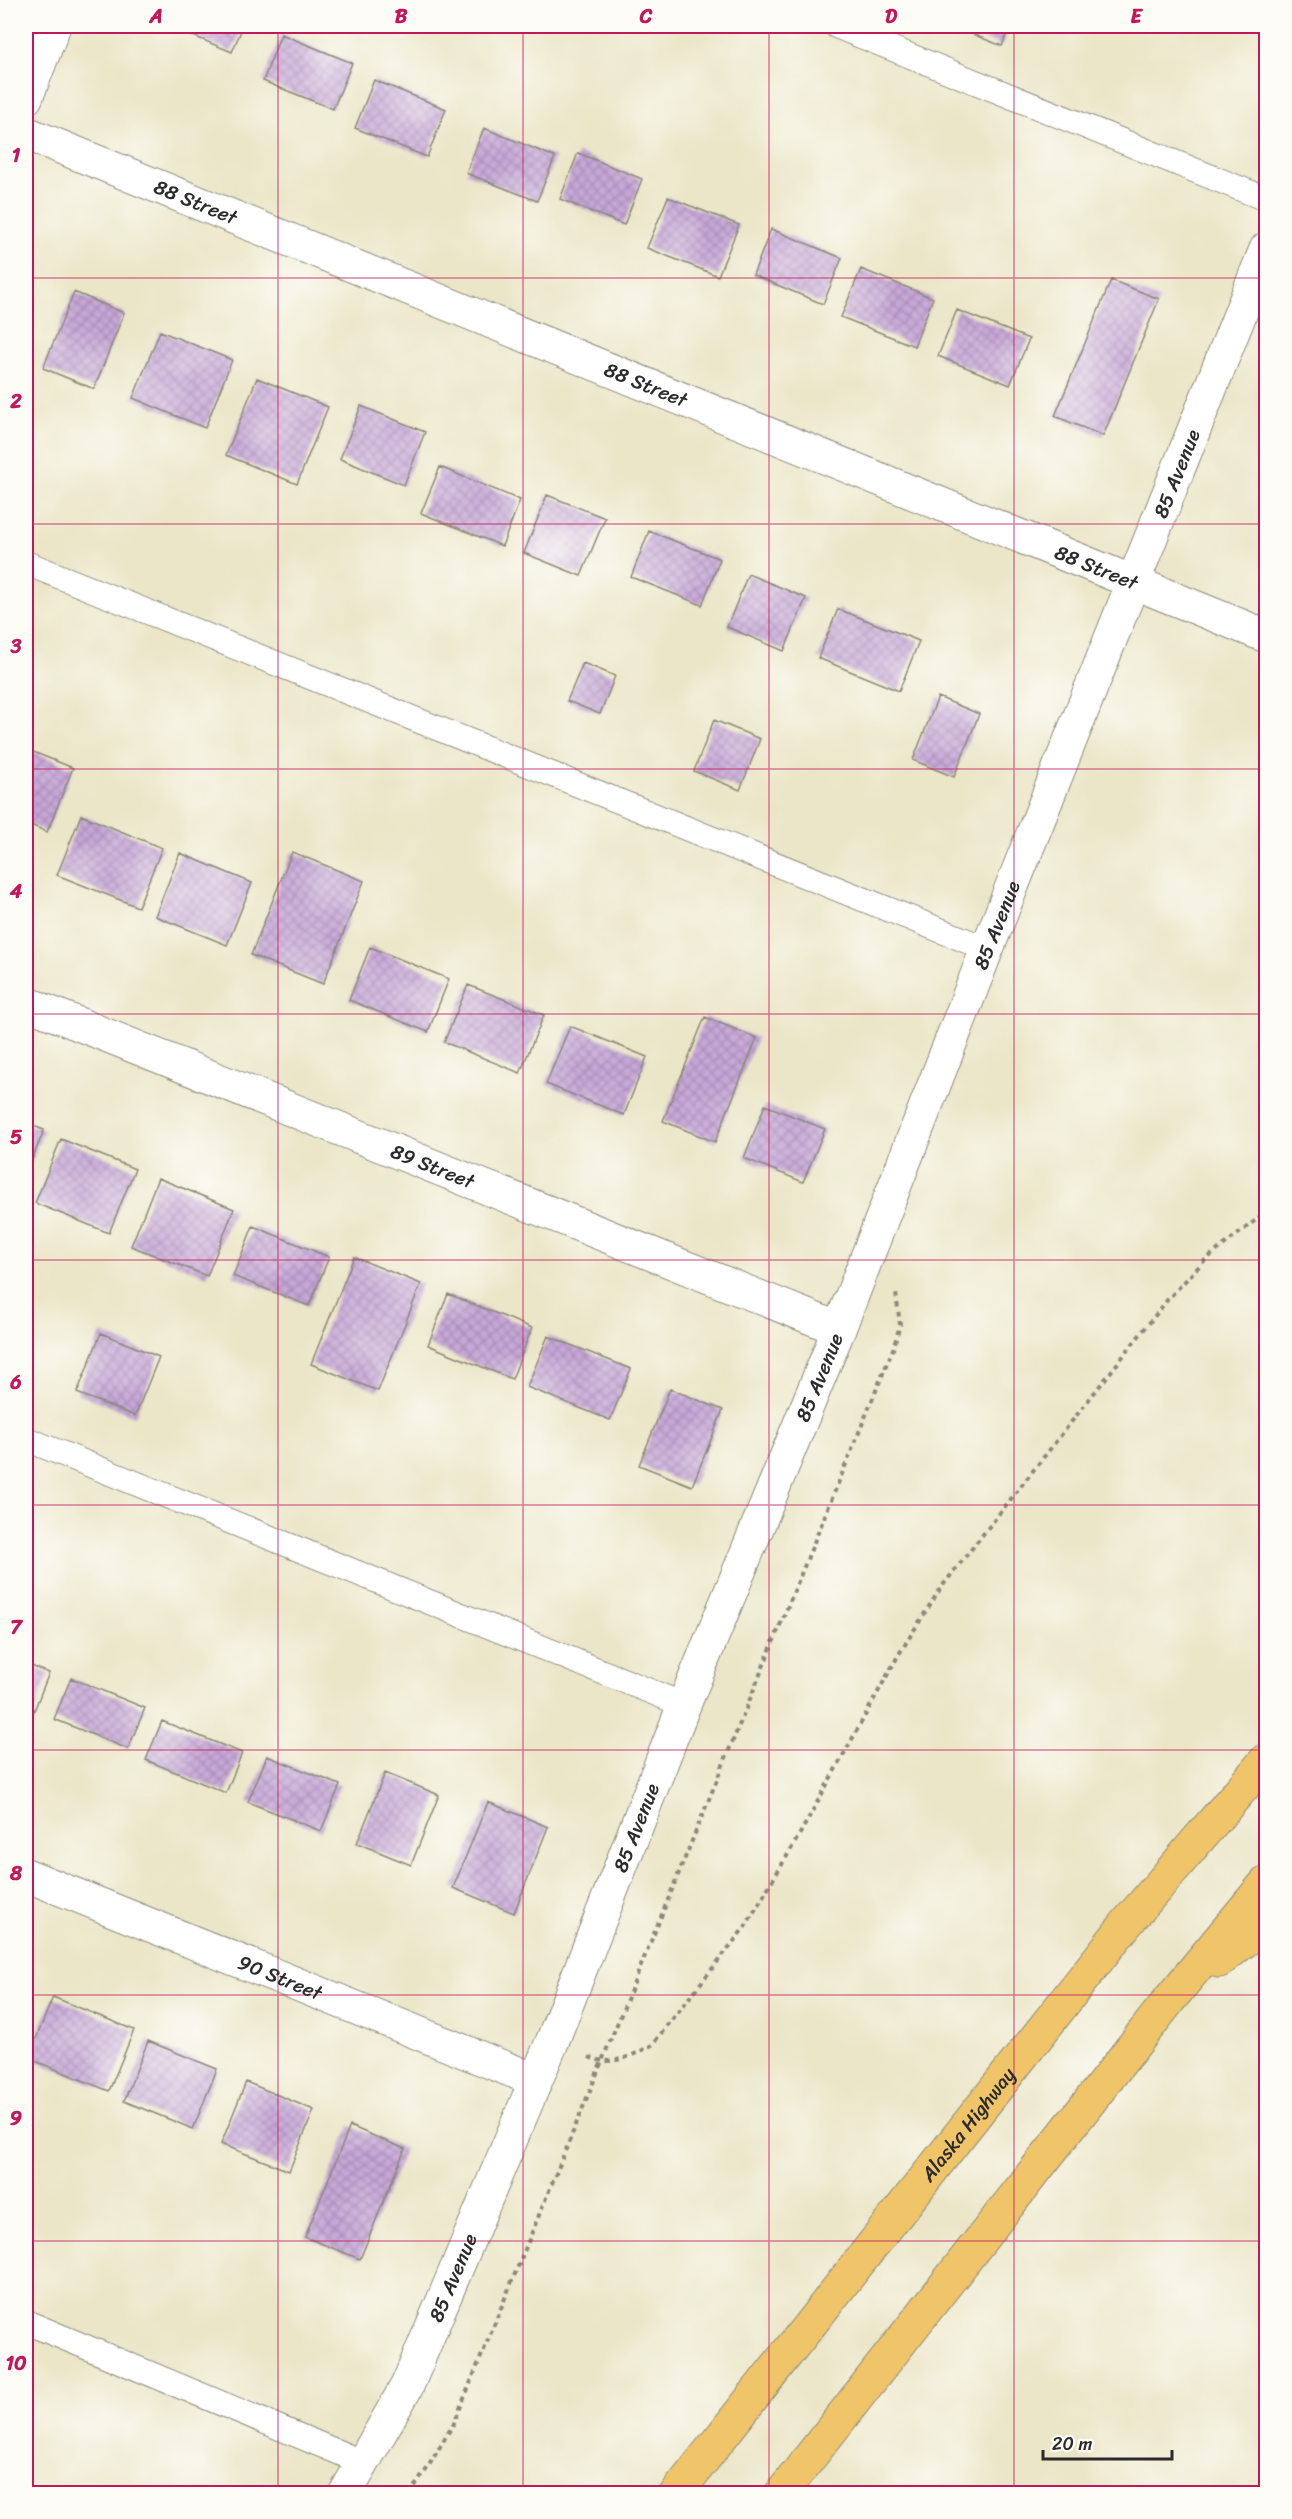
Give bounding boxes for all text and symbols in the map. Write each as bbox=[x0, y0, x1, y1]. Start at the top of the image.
text: A bbox=[148, 0, 163, 34]
text: B bbox=[395, 0, 408, 34]
text: C bbox=[639, 0, 653, 34]
text: D bbox=[885, 0, 898, 34]
text: E bbox=[1130, 0, 1143, 34]
text: 1 bbox=[12, 138, 21, 173]
street label: 88 Street bbox=[148, 169, 244, 235]
street label: 88 Street bbox=[599, 352, 694, 417]
text: 2 bbox=[9, 384, 22, 419]
street label: 85 Avenue bbox=[1143, 423, 1210, 523]
street label: 88 Street bbox=[1049, 535, 1144, 600]
text: 3 bbox=[10, 629, 22, 664]
text: 4 bbox=[9, 874, 23, 909]
street label: 85 Avenue bbox=[963, 875, 1030, 975]
text: 5 bbox=[10, 1120, 22, 1155]
street label: 89 Street bbox=[385, 1133, 481, 1199]
street label: 85 Avenue bbox=[785, 1327, 853, 1427]
text: 6 bbox=[9, 1365, 22, 1400]
text: 7 bbox=[10, 1610, 23, 1645]
street label: 85 Avenue bbox=[603, 1778, 669, 1878]
text: 8 bbox=[9, 1856, 23, 1891]
street label: 90 Street bbox=[233, 1945, 329, 2010]
street label: Alaska Highway bbox=[911, 2059, 1025, 2190]
text: 9 bbox=[10, 2101, 22, 2136]
street label: 85 Avenue bbox=[418, 2228, 487, 2328]
text: 10 bbox=[5, 2346, 27, 2381]
scale bar bbox=[1043, 2423, 1172, 2461]
text: 20 m bbox=[1052, 2428, 1092, 2460]

